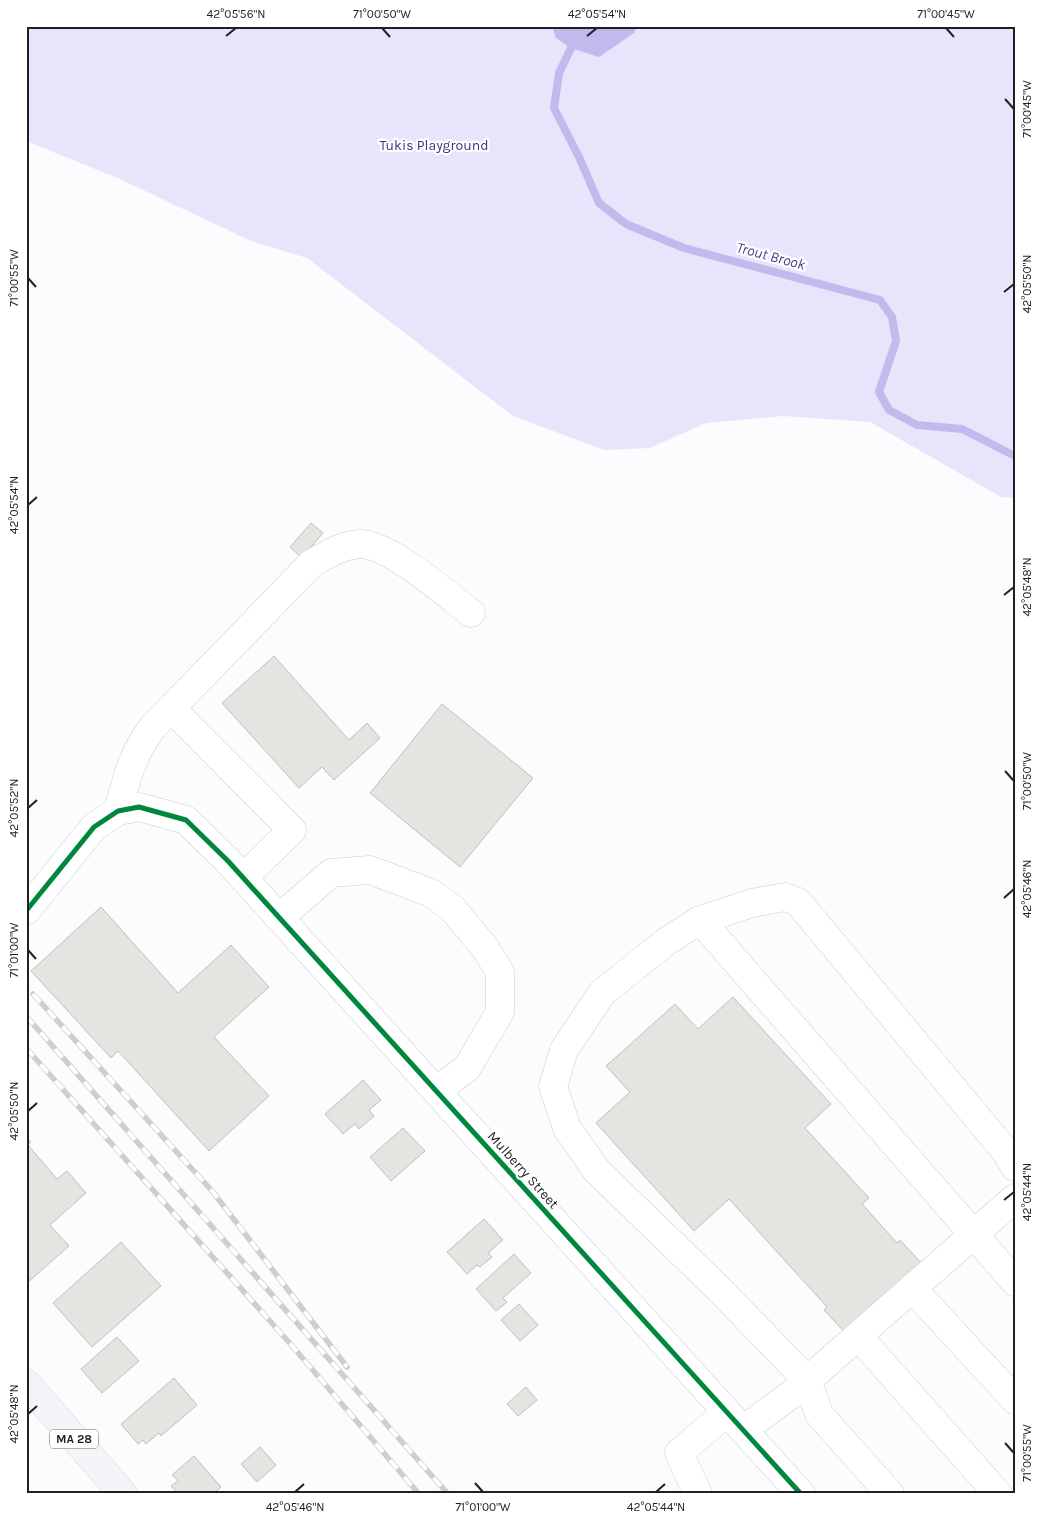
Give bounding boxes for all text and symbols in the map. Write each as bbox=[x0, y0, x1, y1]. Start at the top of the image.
text: 42°05'56"N bbox=[207, 7, 265, 21]
text: 71°00'50"W bbox=[353, 7, 411, 21]
text: 42°05'54"N bbox=[568, 7, 626, 21]
text: 71°00'45"W bbox=[917, 7, 975, 21]
text: 71°00'45"W bbox=[1020, 80, 1034, 138]
park label: Tukis Playground bbox=[380, 137, 488, 154]
water label: Trout Brook bbox=[735, 238, 808, 274]
text: 71°00'55"W bbox=[7, 249, 21, 307]
text: 42°05'50"N bbox=[1020, 254, 1034, 314]
text: 42°05'54"N bbox=[7, 476, 21, 534]
text: 42°05'48"N bbox=[1020, 557, 1034, 617]
text: 71°00'50"W bbox=[1020, 752, 1034, 810]
text: 42°05'52"N bbox=[7, 779, 21, 837]
text: 42°05'46"N bbox=[1020, 860, 1034, 918]
text: 71°01'00"W bbox=[7, 922, 21, 978]
text: 42°05'50"N bbox=[7, 1081, 21, 1141]
street label: Mulberry Street bbox=[484, 1128, 562, 1212]
text: 42°05'44"N bbox=[1020, 1163, 1034, 1221]
text: 42°05'48"N bbox=[7, 1384, 21, 1444]
text: 71°00'55"W bbox=[1020, 1424, 1034, 1482]
road number: MA 28 bbox=[50, 1430, 98, 1448]
text: 42°05'46"N bbox=[266, 1500, 324, 1514]
text: 71°01'00"W bbox=[455, 1500, 511, 1514]
text: 42°05'44"N bbox=[627, 1500, 685, 1514]

